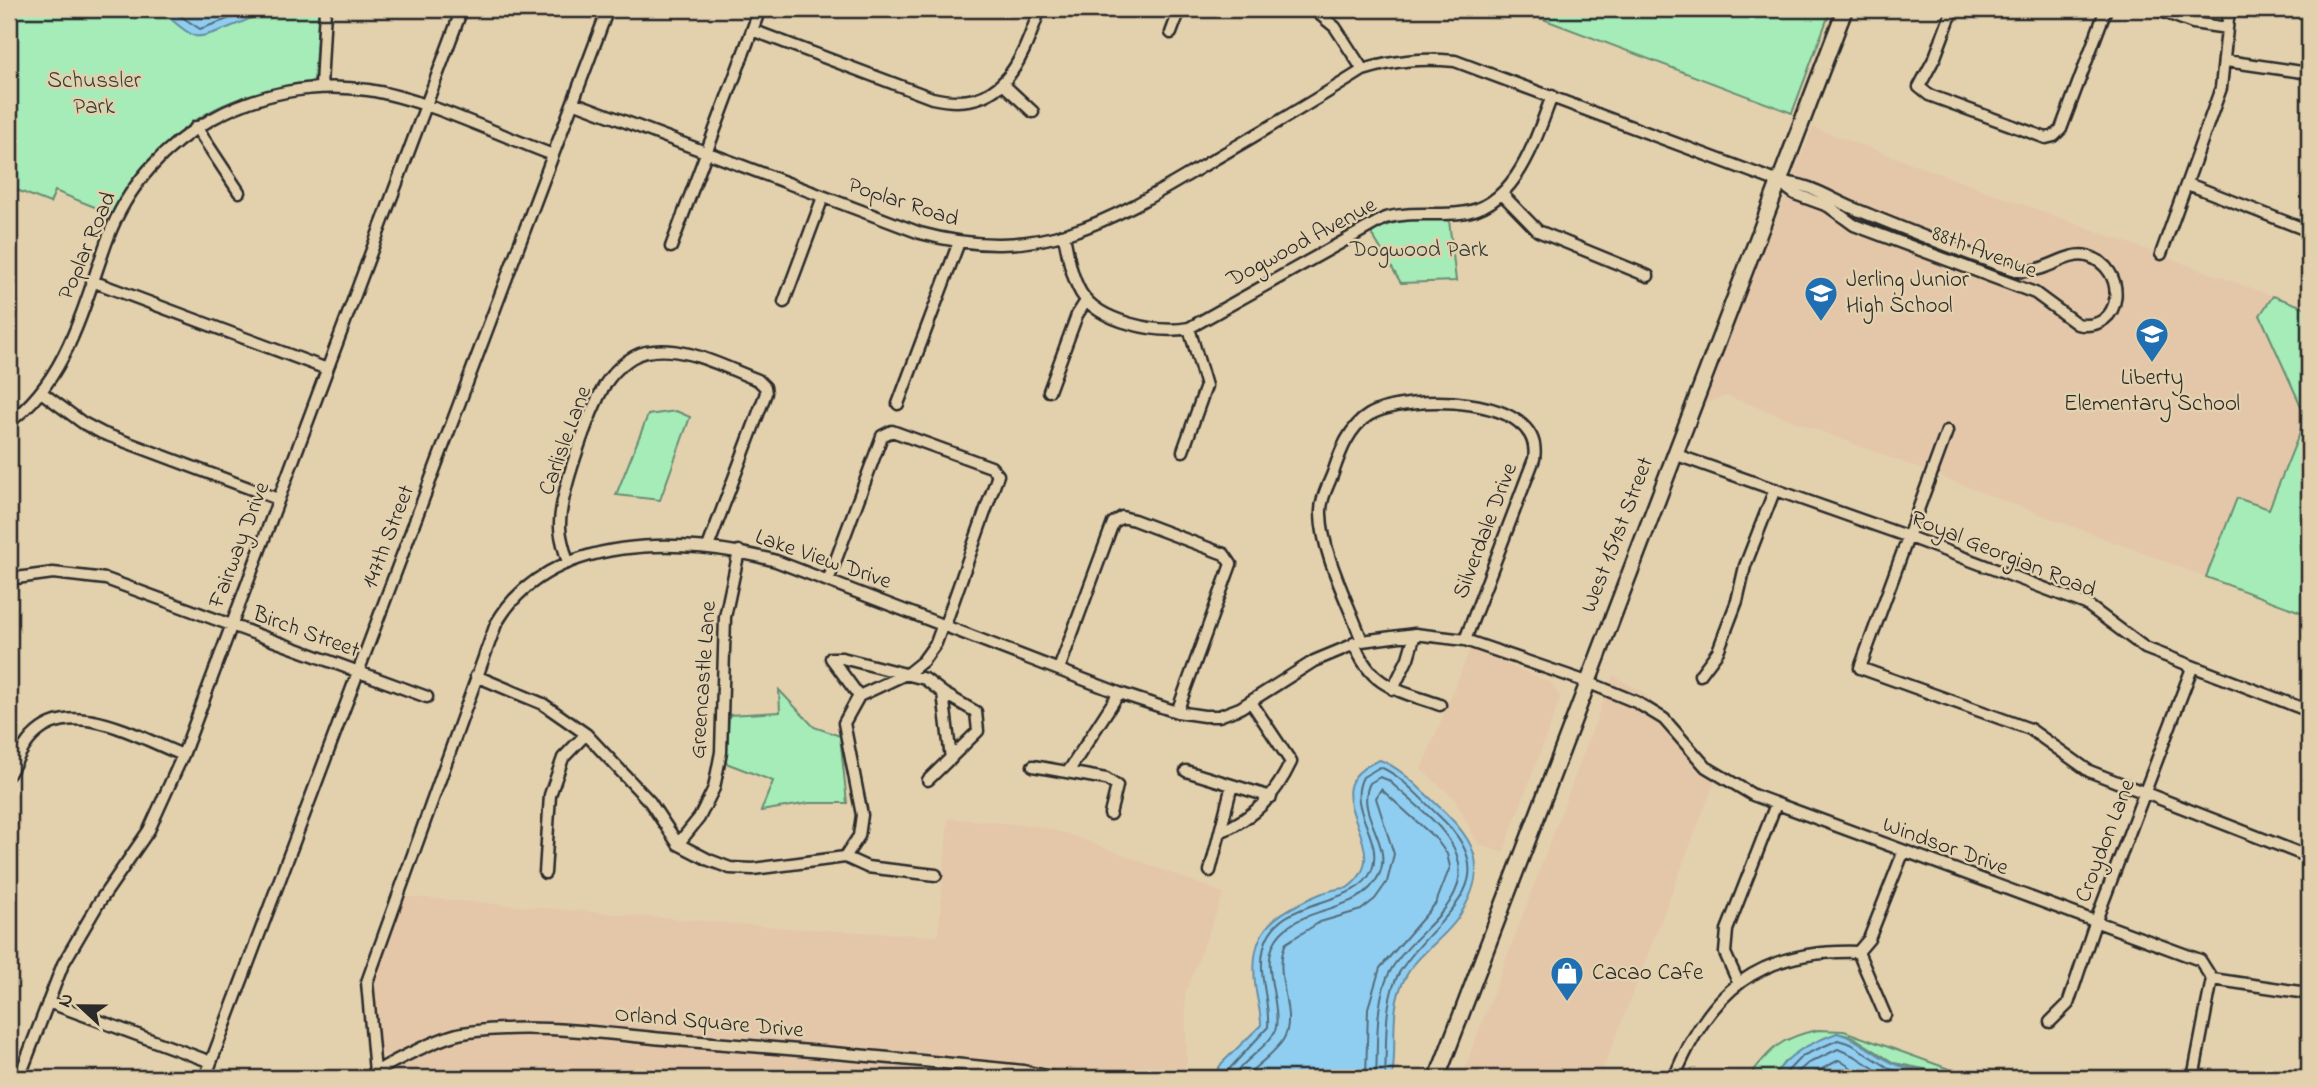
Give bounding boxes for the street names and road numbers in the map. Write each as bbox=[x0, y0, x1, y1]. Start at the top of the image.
street label: Poplar Road bbox=[843, 170, 963, 236]
street label: Poplar Road bbox=[50, 187, 126, 305]
street label: Dogwood Avenue bbox=[1220, 189, 1384, 298]
street label: 88th Avenue bbox=[1927, 218, 2042, 288]
street label: Carlisle Lane bbox=[531, 381, 601, 500]
street label: West 151st Street bbox=[1573, 452, 1663, 618]
street label: Silverdale Drive bbox=[1445, 458, 1527, 604]
street label: Fairway Drive bbox=[200, 477, 281, 614]
street label: 147th Street bbox=[354, 480, 424, 594]
street label: Royal Georgian Road bbox=[1905, 503, 2101, 609]
street label: Lake View Drive bbox=[750, 521, 896, 599]
street label: Birch Street bbox=[247, 598, 364, 668]
street label: Greencastle Lane bbox=[682, 599, 726, 760]
street label: Croydon Lane bbox=[2067, 774, 2147, 908]
street label: Windsor Drive bbox=[1877, 809, 2013, 885]
street label: Orland Square Drive bbox=[613, 998, 806, 1048]

